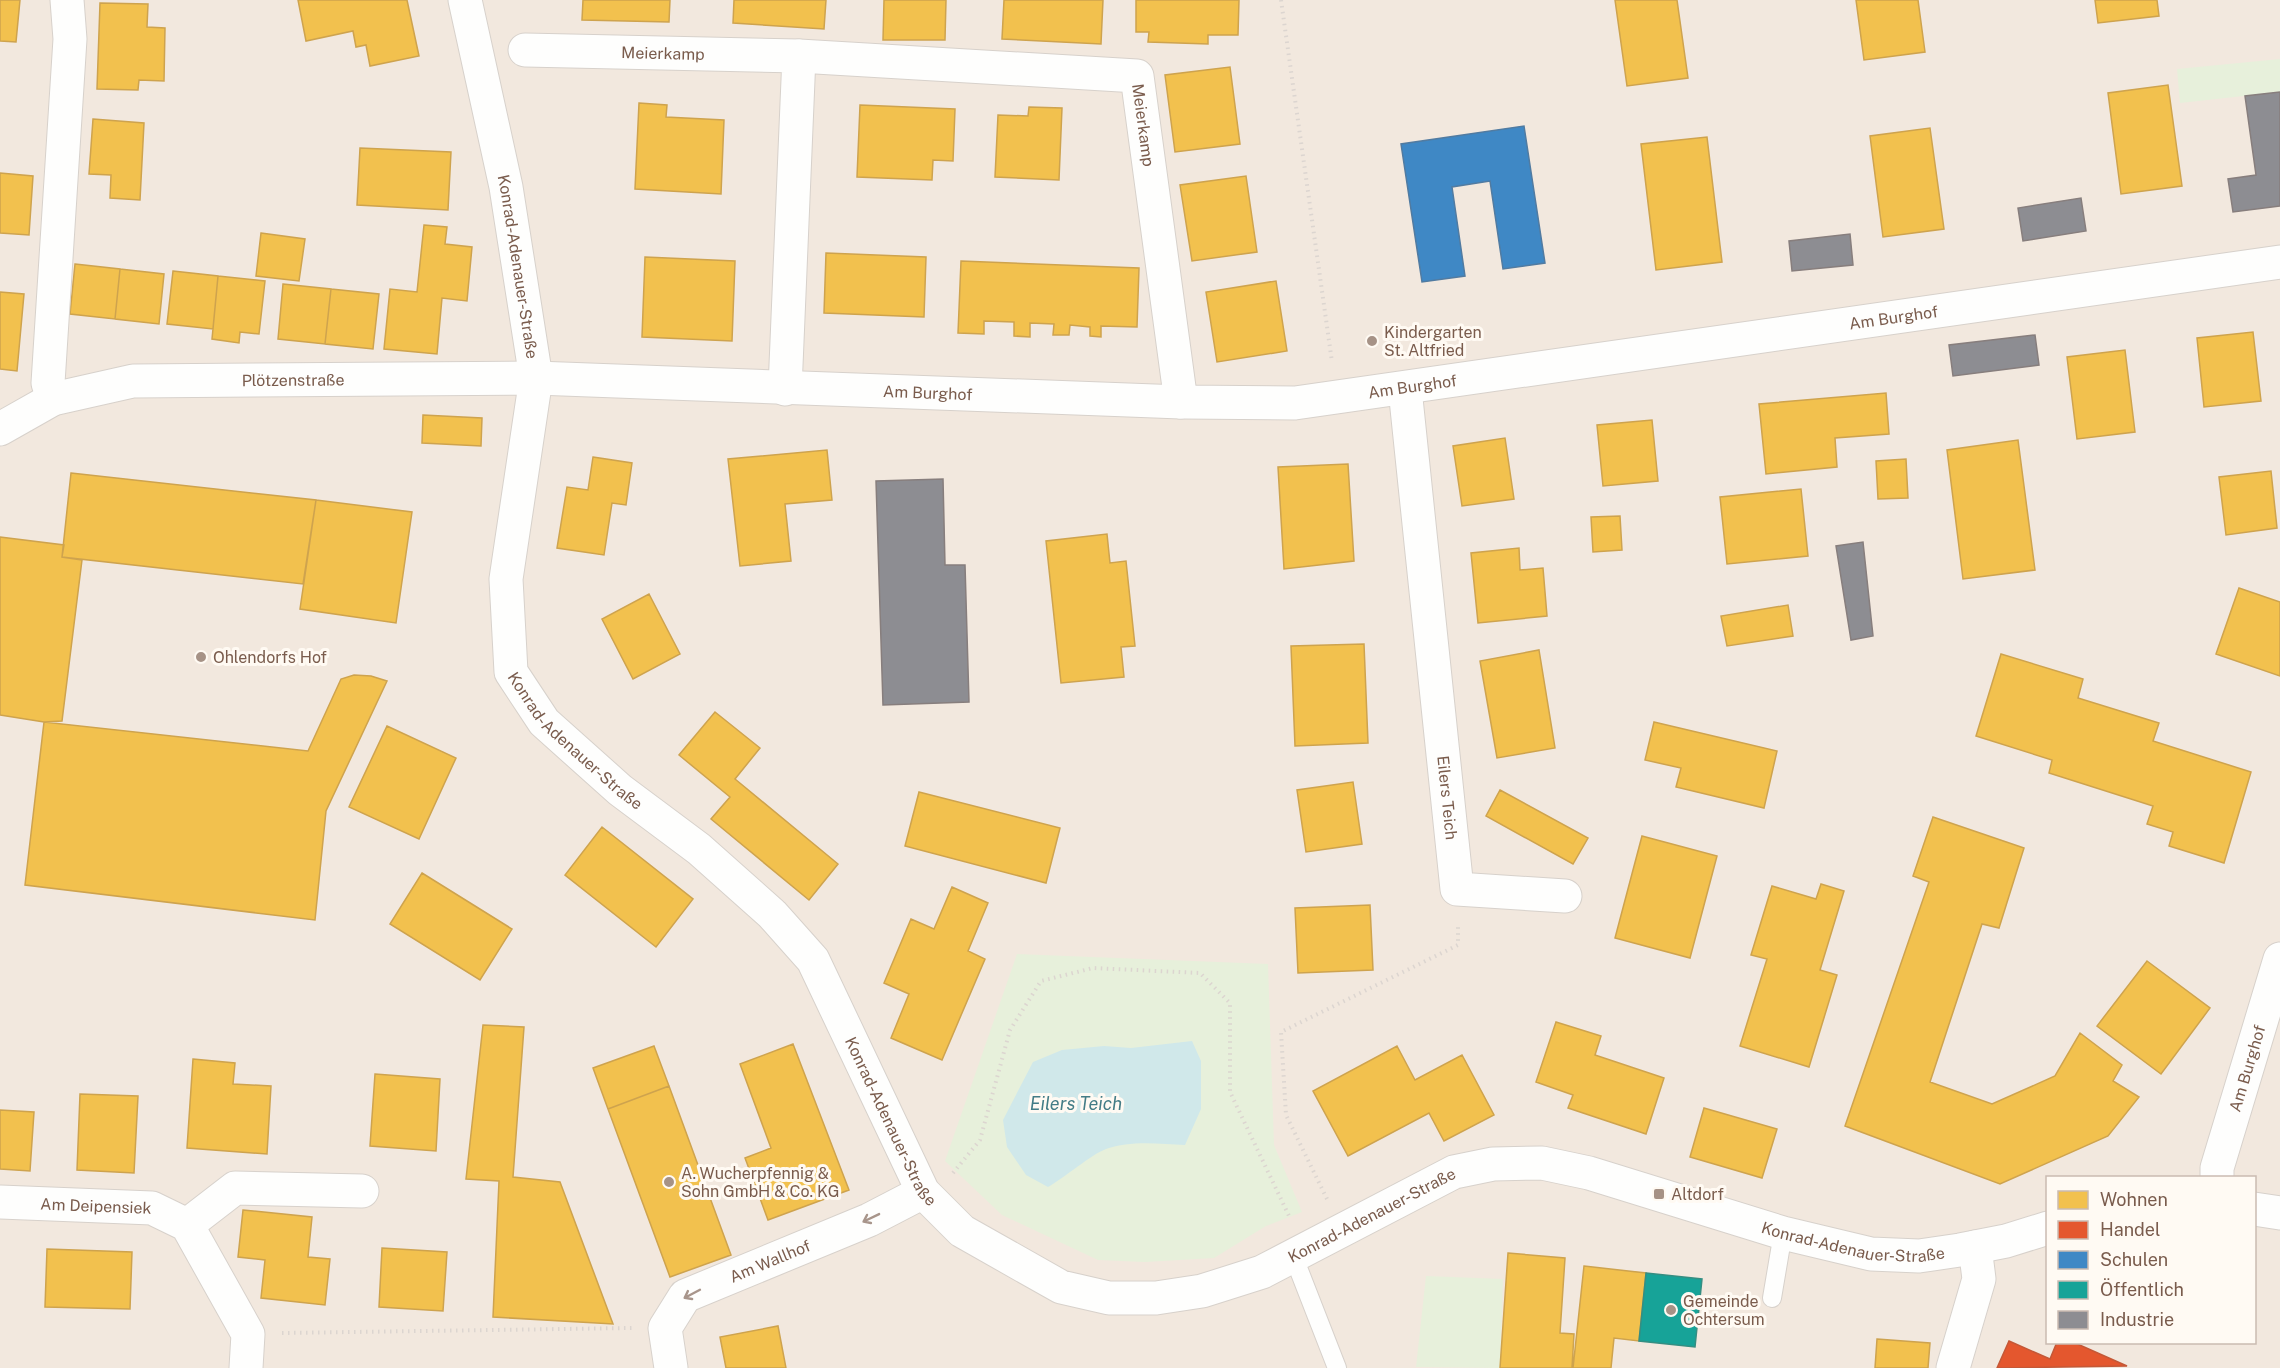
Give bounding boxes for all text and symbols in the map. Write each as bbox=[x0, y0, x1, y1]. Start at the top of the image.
street label: Meierkamp bbox=[621, 43, 705, 63]
street label: Meierkamp bbox=[1129, 82, 1159, 168]
street label: Konrad-Adenauer-Straße bbox=[494, 173, 542, 360]
street label: Am Burghof bbox=[1848, 302, 1939, 333]
place label: Kindergarten St. Altfried bbox=[1384, 323, 1482, 360]
marker: Kindergarten St. Altfried bbox=[1365, 334, 1379, 348]
street label: Plötzenstraße bbox=[242, 370, 345, 390]
street label: Am Burghof bbox=[1367, 370, 1458, 402]
street label: Am Burghof bbox=[883, 381, 973, 404]
place label: Ohlendorfs Hof bbox=[213, 648, 327, 667]
marker: Ohlendorfs Hof bbox=[194, 650, 208, 664]
street label: Konrad-Adenauer-Straße bbox=[504, 668, 647, 813]
street label: Eilers Teich bbox=[1434, 755, 1461, 841]
street label: Am Burghof bbox=[2225, 1023, 2269, 1114]
street label: Konrad-Adenauer-Straße bbox=[841, 1034, 941, 1210]
water label: Eilers Teich bbox=[1030, 1093, 1122, 1114]
street label: Konrad-Adenauer-Straße bbox=[1285, 1163, 1459, 1266]
place label: A. Wucherpfennig & Sohn GmbH & Co. KG bbox=[681, 1164, 840, 1201]
marker: A. Wucherpfennig & Sohn GmbH & Co. KG bbox=[662, 1175, 676, 1189]
legend bbox=[2046, 1176, 2256, 1344]
place label: Altdorf bbox=[1671, 1185, 1724, 1204]
marker: Altdorf bbox=[1652, 1187, 1666, 1201]
text: Wohnen bbox=[2100, 1189, 2168, 1210]
street label: Am Deipensiek bbox=[40, 1194, 152, 1217]
one-way arrow bbox=[862, 1213, 880, 1225]
street label: Konrad-Adenauer-Straße bbox=[1759, 1217, 1946, 1266]
text: Handel bbox=[2100, 1219, 2160, 1240]
street label: Am Wallhof bbox=[727, 1236, 813, 1286]
text: Schulen bbox=[2100, 1249, 2168, 1270]
text: Öffentlich bbox=[2100, 1278, 2184, 1300]
one-way arrow bbox=[684, 1288, 701, 1300]
place label: Gemeinde Ochtersum bbox=[1683, 1292, 1765, 1329]
marker: Gemeinde Ochtersum bbox=[1664, 1303, 1678, 1317]
text: Industrie bbox=[2100, 1309, 2174, 1330]

